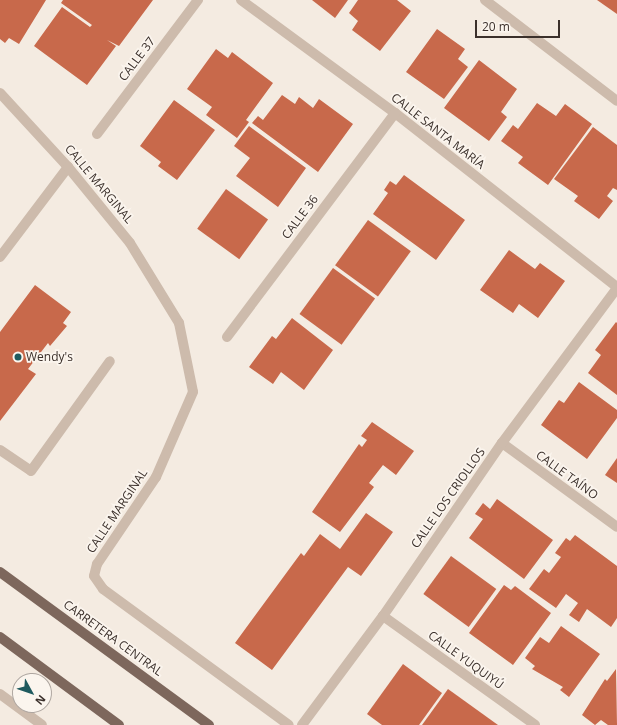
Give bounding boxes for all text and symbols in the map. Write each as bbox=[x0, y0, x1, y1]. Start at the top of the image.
scale bar bbox=[477, 12, 562, 38]
text: 20 m bbox=[482, 18, 510, 35]
street label: CALLE 37 bbox=[116, 34, 158, 84]
street label: CALLE SANTA MARÍA bbox=[388, 90, 488, 172]
street label: CALLE MARGINAL bbox=[62, 142, 136, 226]
street label: CALLE 36 bbox=[279, 192, 321, 242]
place label: Wendy's bbox=[26, 350, 73, 364]
marker: Wendy's bbox=[13, 352, 23, 362]
street label: CALLE LOS CRIOLLOS bbox=[408, 445, 488, 551]
street label: CALLE TAÍNO bbox=[533, 448, 601, 502]
street label: CALLE MARGINAL bbox=[84, 466, 150, 556]
street label: CARRETERA CENTRAL bbox=[61, 597, 165, 679]
street label: CALLE YUQUIYÚ bbox=[425, 628, 507, 692]
north arrow bbox=[12, 673, 52, 713]
text: N bbox=[32, 692, 49, 709]

